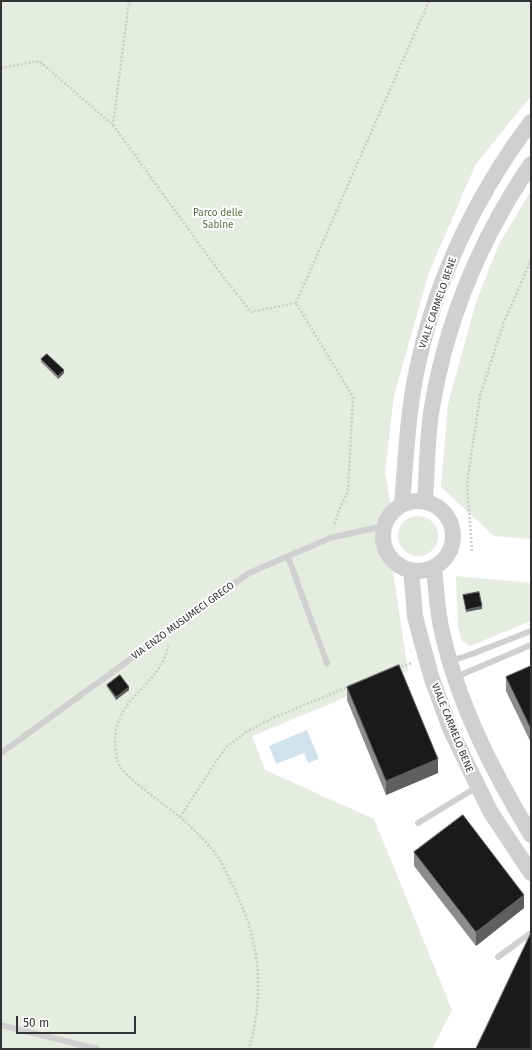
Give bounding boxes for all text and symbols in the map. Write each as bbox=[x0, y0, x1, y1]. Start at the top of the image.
park label: Parco delle Sabine bbox=[193, 207, 243, 230]
street label: VIALE CARMELO BENE bbox=[417, 256, 459, 350]
street label: VIA ENZO MUSUMECI GRECO bbox=[129, 580, 237, 662]
street label: VIALE CARMELO BENE bbox=[429, 682, 475, 774]
scale bar bbox=[18, 1008, 138, 1034]
text: 50 m bbox=[23, 1016, 49, 1030]

